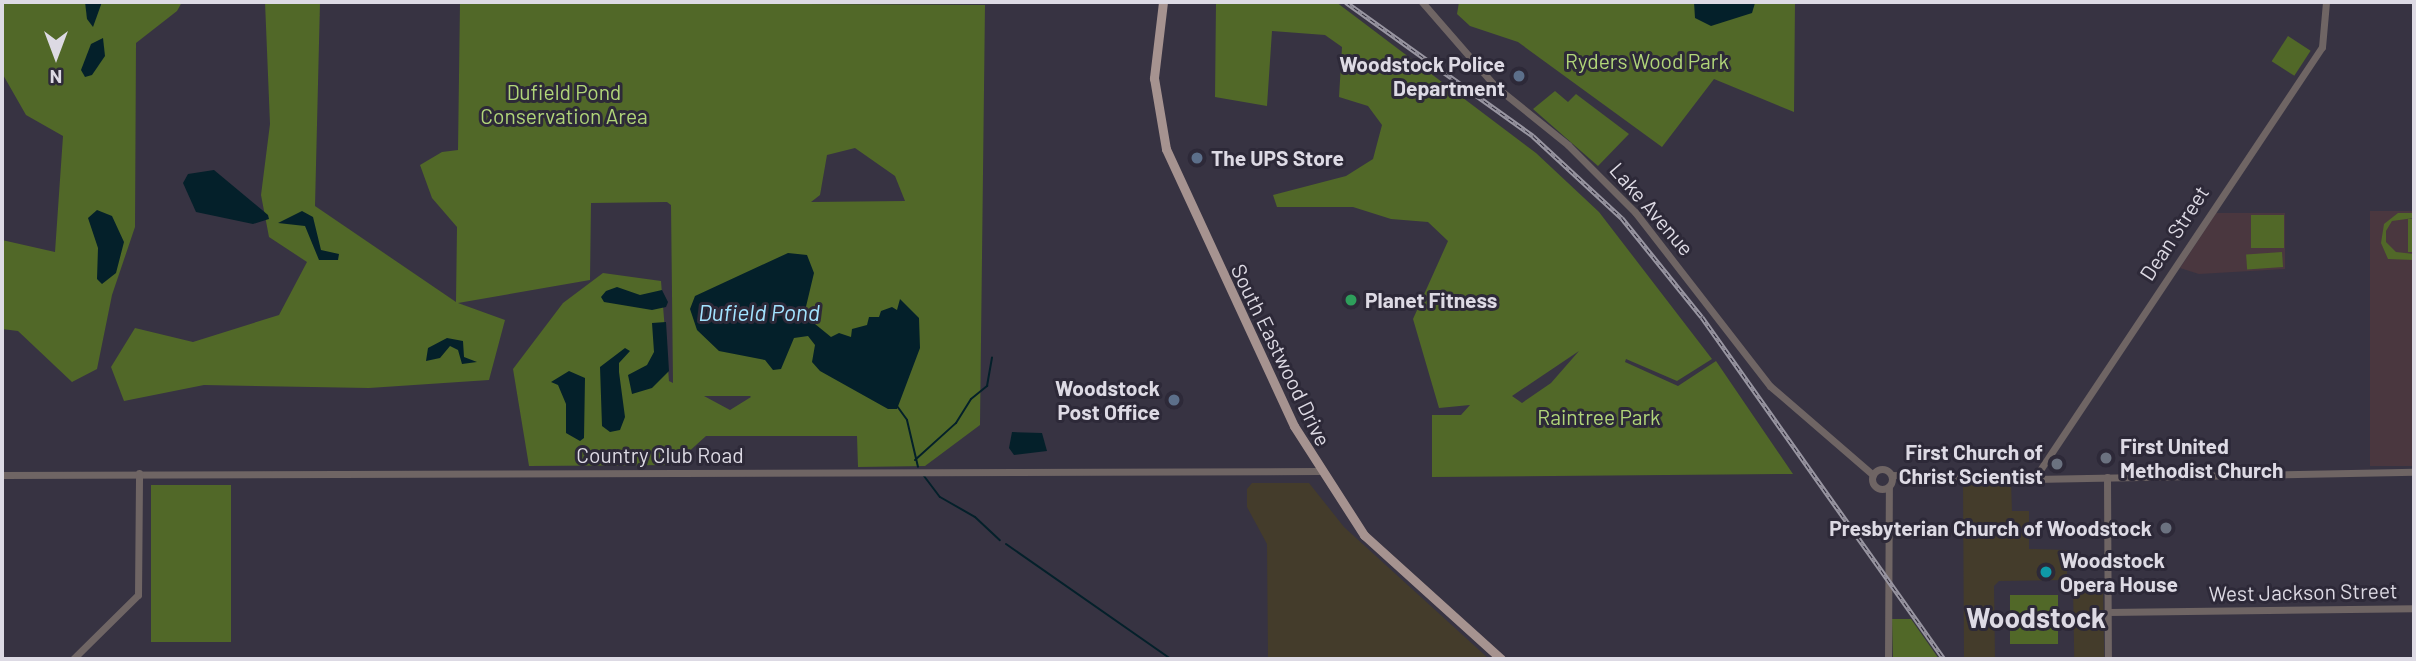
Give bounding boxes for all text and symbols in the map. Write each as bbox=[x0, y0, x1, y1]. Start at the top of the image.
north arrow bbox=[21, 21, 91, 91]
park label: Ryders Wood Park bbox=[1565, 48, 1729, 74]
place label: Woodstock Police Department bbox=[1339, 51, 1505, 101]
text: N bbox=[50, 66, 62, 89]
marker: Woodstock Police Department bbox=[1511, 68, 1527, 84]
park label: Dufield Pond Conservation Area bbox=[480, 79, 648, 129]
place label: The UPS Store bbox=[1211, 145, 1344, 171]
marker: The UPS Store bbox=[1189, 150, 1205, 166]
street label: Lake Avenue bbox=[1605, 157, 1699, 261]
street label: Dean Street bbox=[2134, 181, 2214, 285]
street label: South Eastwood Drive bbox=[1226, 260, 1336, 450]
place label: Planet Fitness bbox=[1365, 287, 1497, 313]
marker: Planet Fitness bbox=[1343, 292, 1359, 308]
water label: Dufield Pond bbox=[698, 298, 820, 326]
place label: Woodstock Post Office bbox=[1055, 375, 1160, 425]
marker: Woodstock Post Office bbox=[1166, 392, 1182, 408]
park label: Raintree Park bbox=[1537, 404, 1661, 430]
place label: First United Methodist Church bbox=[2120, 433, 2284, 483]
place label: First Church of Christ Scientist bbox=[1899, 439, 2043, 489]
street label: Country Club Road bbox=[576, 442, 744, 468]
marker: First United Methodist Church bbox=[2098, 450, 2114, 466]
marker: First Church of Christ Scientist bbox=[2049, 456, 2065, 472]
place label: Presbyterian Church of Woodstock bbox=[1829, 515, 2152, 541]
marker: Presbyterian Church of Woodstock bbox=[2158, 520, 2174, 536]
place label: Woodstock Opera House bbox=[2060, 547, 2178, 597]
marker: Woodstock Opera House bbox=[2038, 564, 2054, 580]
street label: West Jackson Street bbox=[2208, 578, 2398, 606]
district label: Woodstock bbox=[1966, 600, 2106, 634]

